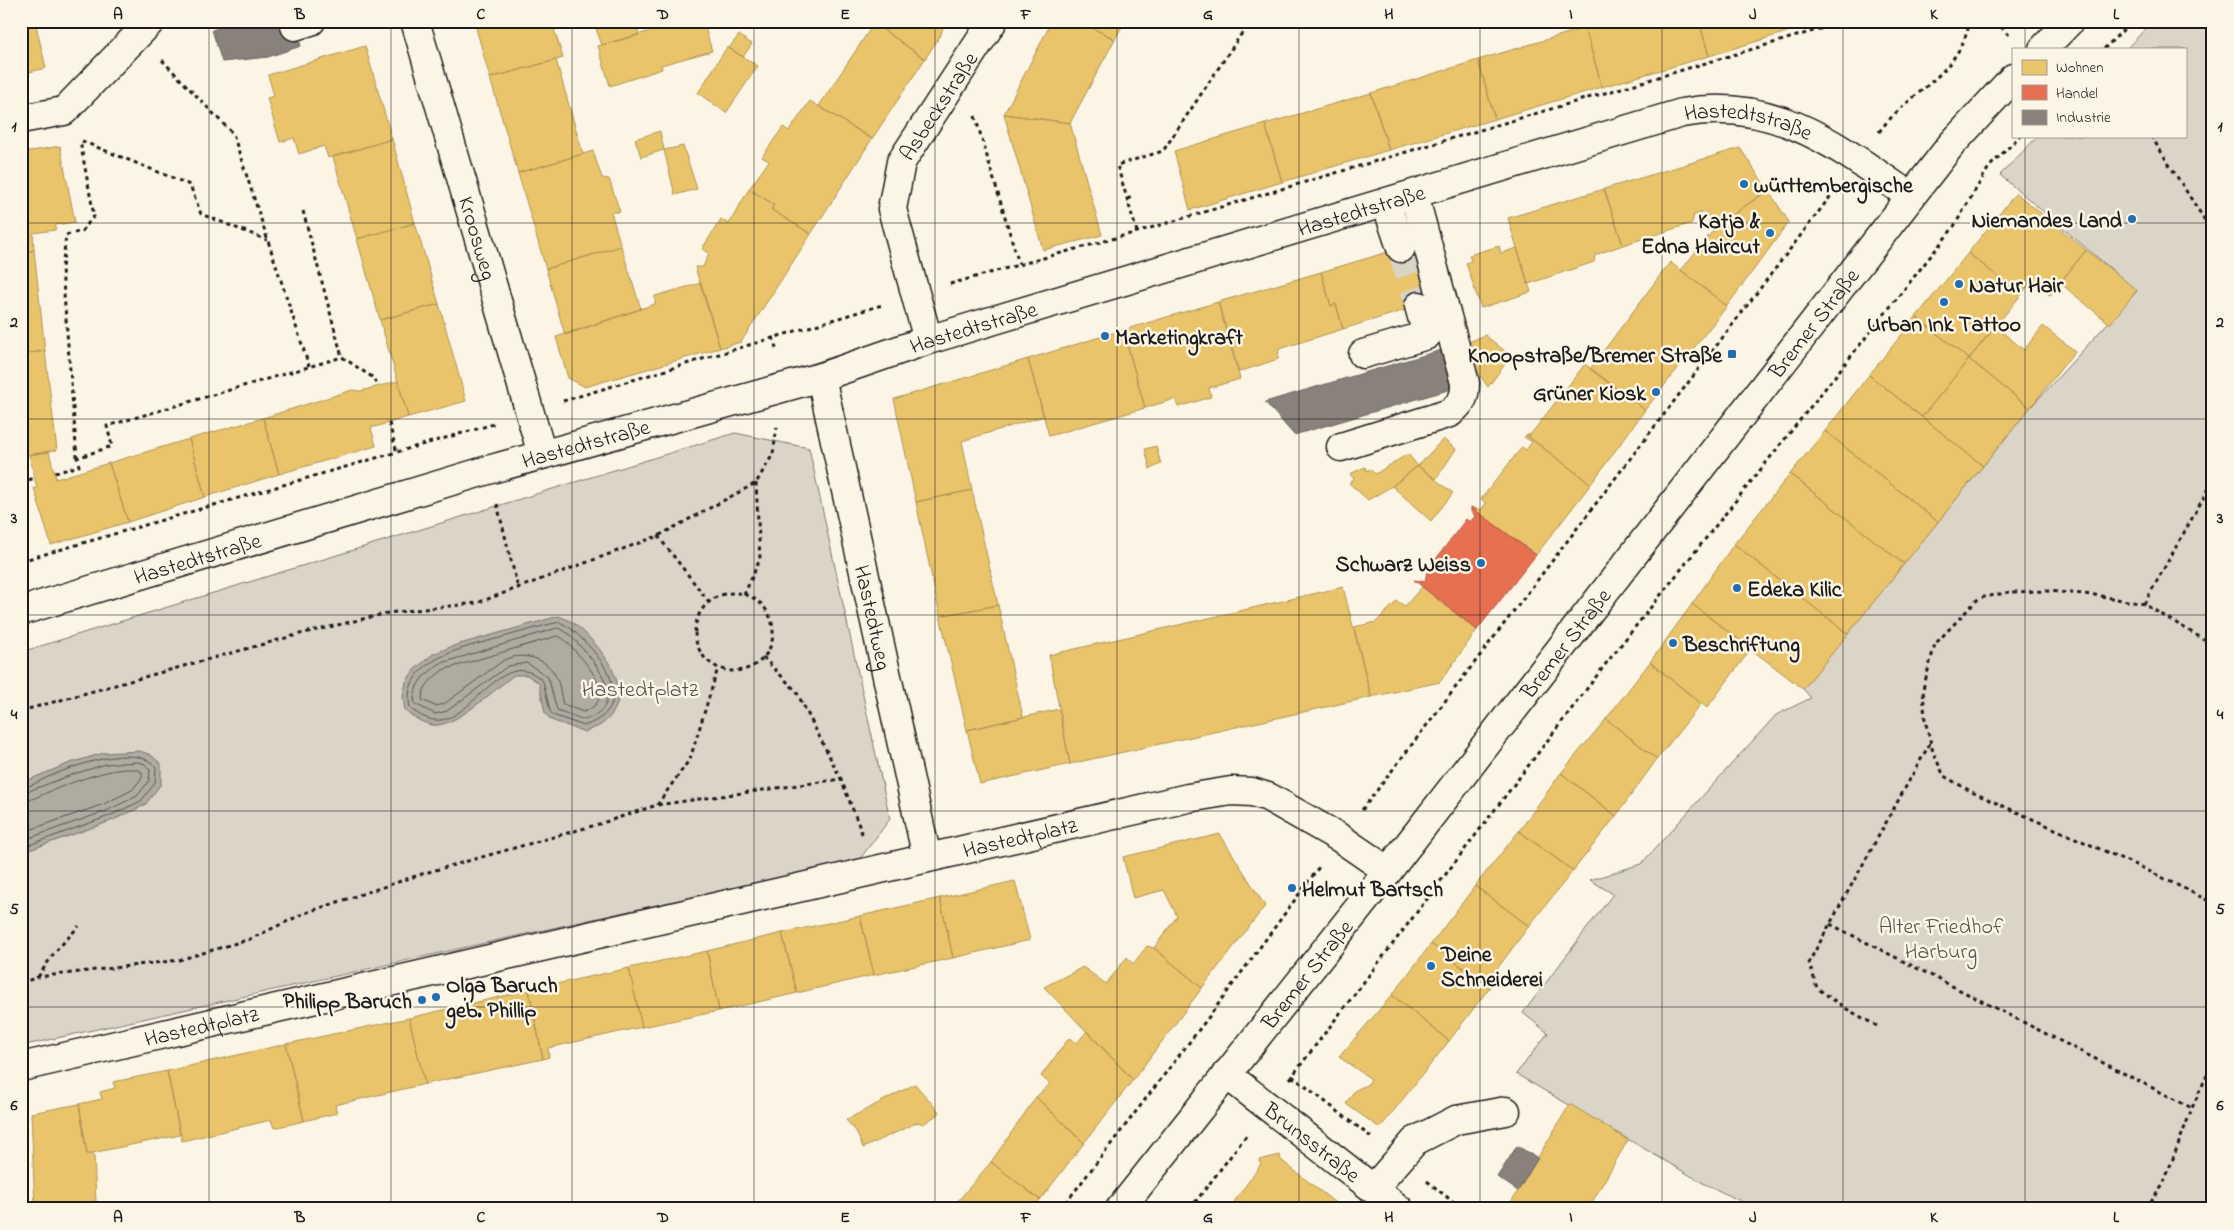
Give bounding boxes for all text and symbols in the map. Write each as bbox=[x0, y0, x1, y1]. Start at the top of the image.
text: A bbox=[113, 3, 123, 27]
text: B bbox=[294, 3, 306, 27]
text: C bbox=[477, 3, 486, 27]
text: D bbox=[656, 3, 669, 27]
text: E bbox=[840, 3, 850, 27]
text: F bbox=[1020, 3, 1032, 27]
text: G bbox=[1203, 3, 1213, 27]
text: H bbox=[1384, 3, 1394, 27]
text: I bbox=[1569, 3, 1573, 27]
text: J bbox=[1749, 3, 1757, 27]
text: K bbox=[1930, 3, 1939, 27]
text: L bbox=[2113, 3, 2120, 27]
street label: Asbeckstraße bbox=[893, 46, 988, 168]
legend bbox=[2012, 48, 2186, 138]
text: Wohnen bbox=[2056, 57, 2104, 79]
text: Handel bbox=[2056, 83, 2098, 105]
street label: Hastedtstraße bbox=[1682, 97, 1817, 151]
text: Industrie bbox=[2056, 107, 2111, 129]
text: 1 bbox=[11, 115, 17, 139]
text: 1 bbox=[2217, 115, 2223, 139]
place label: württembergische bbox=[1754, 171, 1914, 204]
street label: Hastedtstraße bbox=[1294, 178, 1430, 247]
marker: württembergische bbox=[1738, 178, 1750, 190]
street label: Kroosweg bbox=[448, 193, 503, 285]
place label: Niemandes Land bbox=[1971, 206, 2123, 238]
place label: Katja & Edna Haircut bbox=[1641, 207, 1761, 264]
marker: Niemandes Land bbox=[2126, 213, 2138, 225]
marker: Katja & Edna Haircut bbox=[1764, 227, 1776, 239]
street label: Bremer Straße bbox=[1762, 262, 1869, 388]
place label: Natur Hair bbox=[1969, 271, 2065, 303]
marker: Natur Hair bbox=[1953, 278, 1965, 290]
street label: Hastedtstraße bbox=[906, 295, 1042, 364]
marker: Urban Ink Tattoo bbox=[1938, 296, 1950, 308]
place label: Urban Ink Tattoo bbox=[1867, 310, 2021, 342]
text: 2 bbox=[9, 311, 18, 335]
text: 2 bbox=[2215, 311, 2224, 335]
place label: Marketingkraft bbox=[1115, 323, 1243, 356]
marker: Marketingkraft bbox=[1099, 330, 1111, 342]
place label: Knoopstraße/Bremer Straße bbox=[1468, 341, 1723, 373]
marker: Knoopstraße/Bremer Straße bbox=[1726, 348, 1738, 360]
place label: Grüner Kiosk bbox=[1533, 379, 1647, 411]
marker: Grüner Kiosk bbox=[1650, 386, 1662, 398]
street label: Hastedtstraße bbox=[519, 413, 654, 479]
text: 3 bbox=[10, 507, 18, 531]
text: 3 bbox=[2216, 507, 2224, 531]
street label: Hastedtstraße bbox=[130, 526, 266, 595]
place label: Schwarz Weiss bbox=[1336, 550, 1471, 582]
marker: Schwarz Weiss bbox=[1475, 557, 1487, 569]
street label: Hastedtweg bbox=[844, 562, 898, 674]
place label: Edeka Kilic bbox=[1747, 575, 1843, 607]
marker: Edeka Kilic bbox=[1731, 582, 1743, 594]
street label: Bremer Straße bbox=[1513, 583, 1621, 708]
place label: Beschriftung bbox=[1682, 630, 1800, 663]
marker: Beschriftung bbox=[1667, 637, 1679, 649]
park label: Hastedtplatz bbox=[582, 675, 699, 707]
text: 4 bbox=[10, 703, 18, 727]
text: 4 bbox=[2216, 703, 2224, 727]
street label: Hastedtplatz bbox=[960, 811, 1082, 868]
place label: Helmut Bartsch bbox=[1302, 875, 1443, 907]
marker: Helmut Bartsch bbox=[1286, 882, 1298, 894]
text: 5 bbox=[9, 898, 19, 922]
text: 5 bbox=[2215, 898, 2225, 922]
park label: Alter Friedhof Harburg bbox=[1879, 912, 2004, 970]
street label: Bremer Straße bbox=[1254, 914, 1362, 1038]
place label: Deine Schneiderei bbox=[1440, 940, 1543, 997]
marker: Deine Schneiderei bbox=[1425, 960, 1437, 972]
place label: Olga Baruch geb. Phillip bbox=[445, 971, 558, 1029]
place label: Philipp Baruch bbox=[283, 987, 412, 1019]
marker: Olga Baruch geb. Phillip bbox=[430, 991, 442, 1003]
marker: Philipp Baruch bbox=[416, 994, 428, 1006]
street label: Hastedtplatz bbox=[142, 1000, 263, 1057]
text: 6 bbox=[9, 1094, 18, 1118]
text: 6 bbox=[2215, 1094, 2224, 1118]
street label: Brunsstraße bbox=[1255, 1095, 1366, 1192]
text: A bbox=[113, 1206, 123, 1230]
text: B bbox=[294, 1206, 306, 1230]
text: C bbox=[477, 1206, 486, 1230]
text: D bbox=[656, 1206, 669, 1230]
text: E bbox=[840, 1206, 850, 1230]
text: F bbox=[1020, 1206, 1032, 1230]
text: G bbox=[1203, 1206, 1213, 1230]
text: H bbox=[1384, 1206, 1394, 1230]
text: I bbox=[1569, 1206, 1573, 1230]
text: J bbox=[1749, 1206, 1757, 1230]
text: K bbox=[1930, 1206, 1939, 1230]
text: L bbox=[2113, 1206, 2120, 1230]

